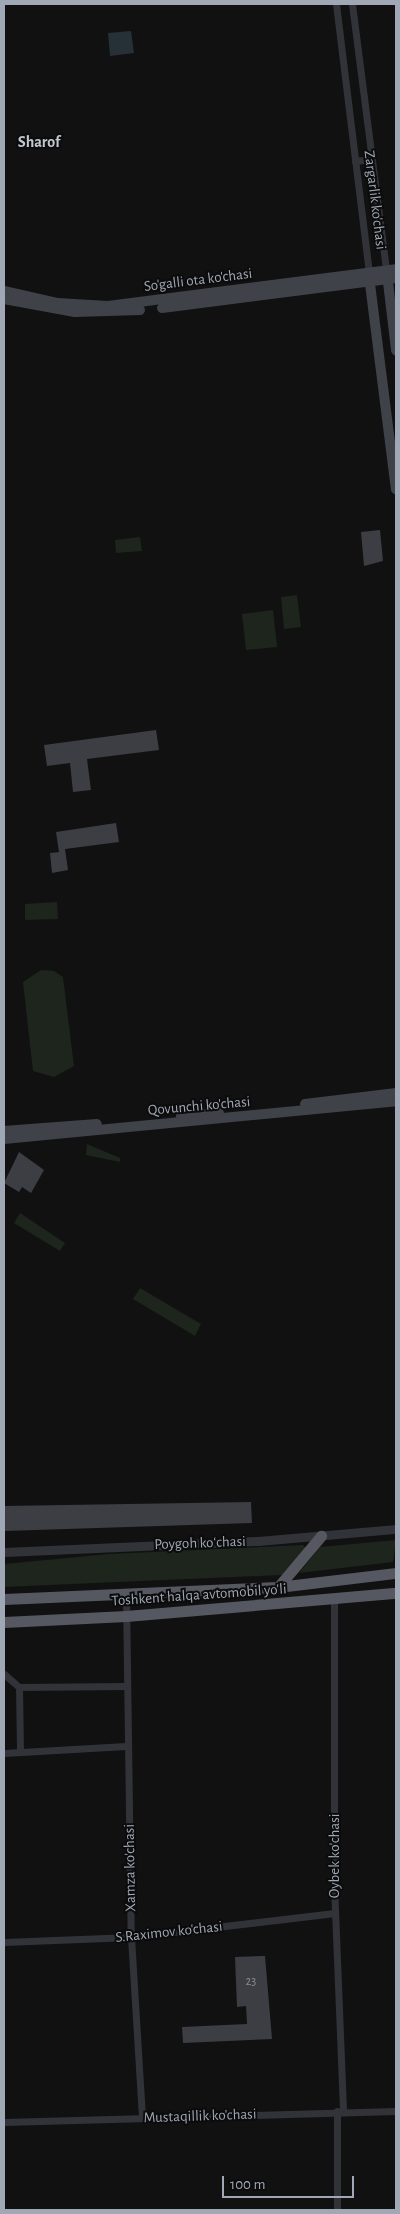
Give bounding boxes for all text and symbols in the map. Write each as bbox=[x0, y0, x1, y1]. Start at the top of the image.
district label: Sharof bbox=[18, 132, 60, 152]
street label: Zargarlik ko'chasi bbox=[360, 149, 390, 251]
street label: So'galli ota ko'chasi bbox=[143, 264, 253, 296]
street label: Qovunchi ko'chasi bbox=[147, 1093, 251, 1119]
street label: Poygoh koʻchasi bbox=[154, 1532, 246, 1554]
street label: Toshkent halqa avtomobil yo'li bbox=[111, 1580, 287, 1610]
street label: Oybek ko'chasi bbox=[326, 1814, 344, 1898]
street label: Xamza ko'chasi bbox=[120, 1824, 140, 1912]
street label: S.Raximov ko'chasi bbox=[115, 1917, 223, 1947]
house number: 23 bbox=[246, 1975, 256, 1989]
street label: Mustaqillik ko'chasi bbox=[143, 2105, 257, 2127]
scale bar bbox=[225, 2166, 358, 2198]
text: 100 m bbox=[230, 2177, 265, 2192]

